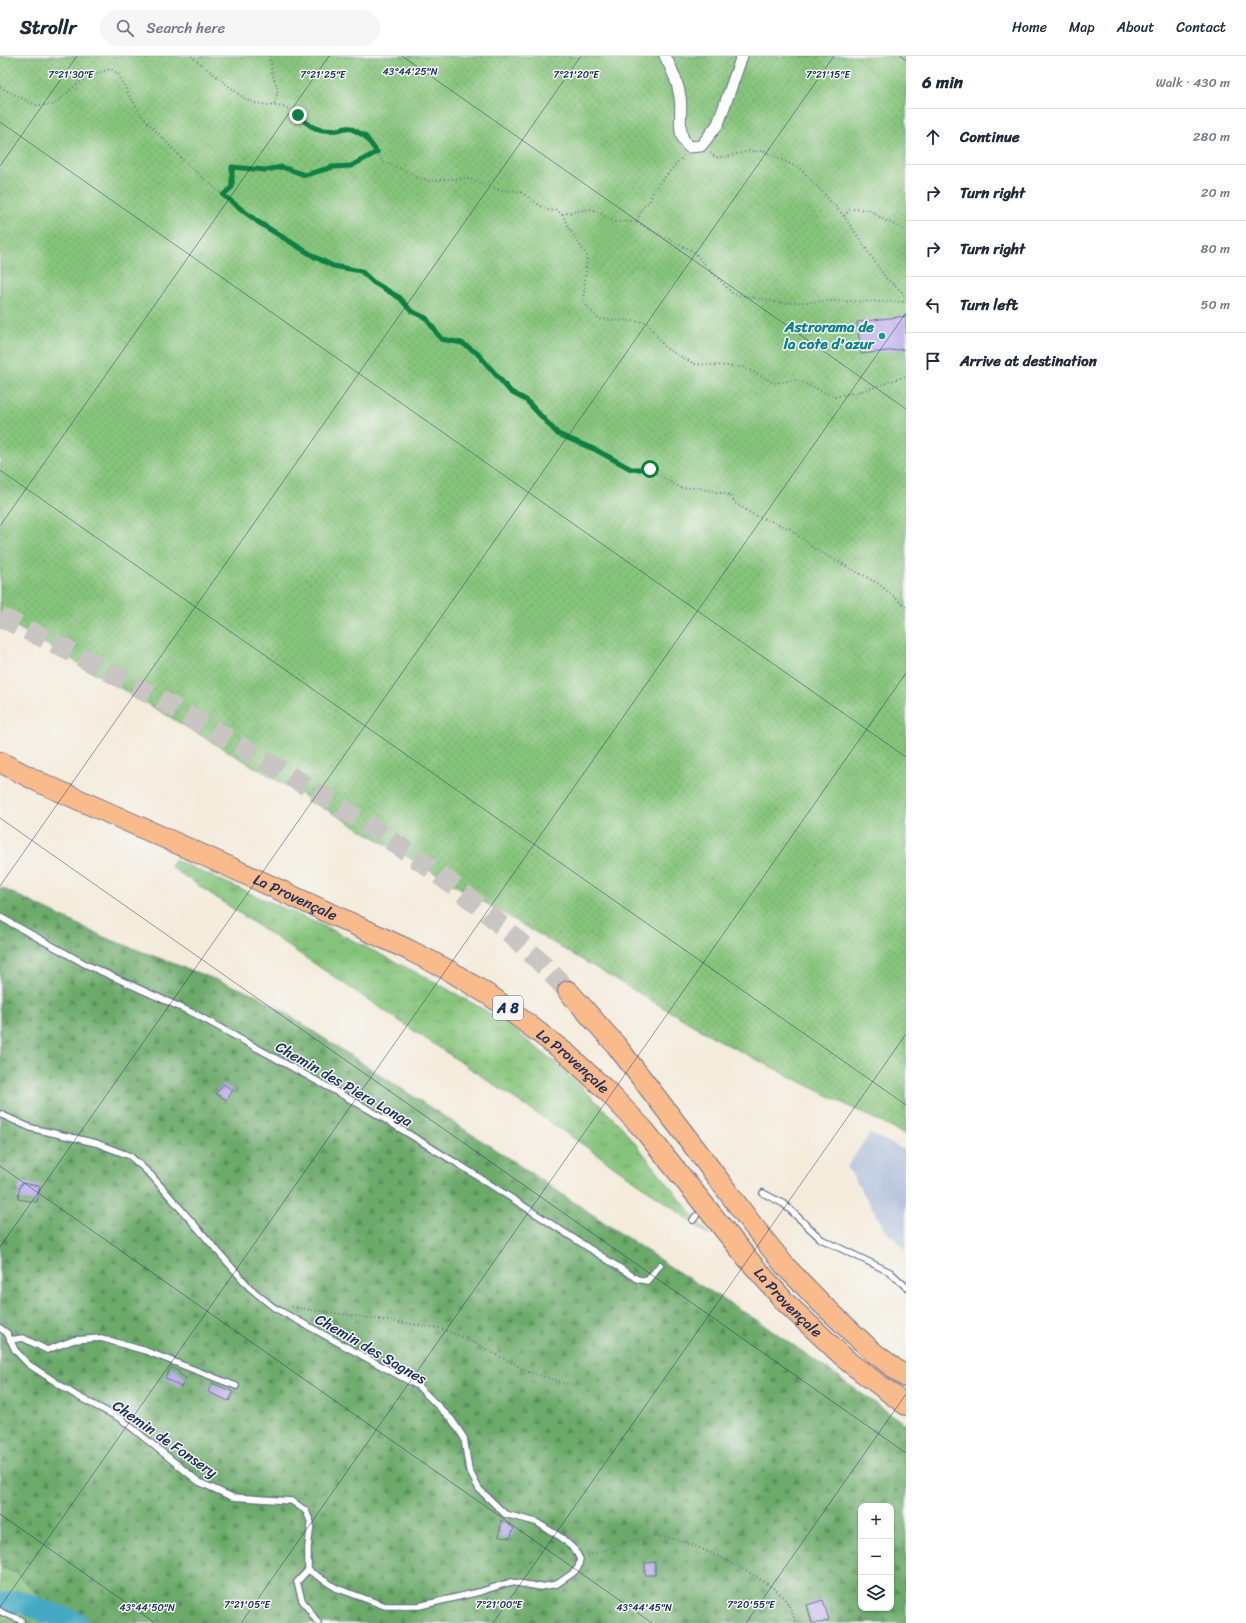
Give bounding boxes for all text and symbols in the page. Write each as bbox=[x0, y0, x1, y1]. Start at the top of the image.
search box bbox=[100, 10, 380, 46]
text: Strollr bbox=[20, 11, 76, 44]
text: Search here bbox=[146, 15, 225, 41]
text: Home bbox=[1012, 15, 1047, 40]
text: Map bbox=[1069, 15, 1095, 40]
text: About bbox=[1117, 15, 1154, 40]
text: Contact bbox=[1176, 15, 1226, 40]
icon: search bbox=[114, 17, 136, 39]
text: 43°44'25"N bbox=[382, 63, 438, 81]
text: 7°21'30"E bbox=[48, 66, 95, 84]
text: 7°21'25"E bbox=[300, 66, 347, 84]
text: 7°21'20"E bbox=[553, 66, 600, 84]
text: 7°21'15"E bbox=[806, 66, 851, 84]
text: 6 min bbox=[922, 67, 963, 97]
text: Walk · 430 m bbox=[1156, 71, 1230, 94]
route end bbox=[289, 106, 307, 124]
text: Continue bbox=[960, 124, 1020, 150]
text: 280 m bbox=[1193, 125, 1230, 148]
icon: ahead bbox=[922, 126, 944, 148]
text: Turn right bbox=[960, 180, 1025, 206]
text: 20 m bbox=[1201, 181, 1230, 204]
icon: right bbox=[922, 182, 944, 204]
text: Turn right bbox=[960, 236, 1025, 262]
text: 80 m bbox=[1201, 237, 1230, 260]
icon: right bbox=[922, 238, 944, 260]
text: Turn left bbox=[960, 292, 1018, 318]
text: 50 m bbox=[1200, 293, 1230, 316]
icon: left bbox=[922, 294, 944, 316]
place label: Astrorama de la cote d'azur bbox=[783, 314, 876, 357]
marker: Astrorama de la cote d'azur bbox=[877, 331, 887, 341]
text: Arrive at destination bbox=[960, 348, 1097, 374]
icon: arrive bbox=[922, 350, 944, 372]
route start bbox=[641, 460, 659, 478]
street label: La Provençale bbox=[249, 867, 342, 928]
road number: A 8 bbox=[493, 996, 523, 1020]
street label: La Provençale bbox=[530, 1022, 616, 1101]
street label: Chemin des Piera Longa bbox=[270, 1034, 418, 1134]
street label: La Provençale bbox=[747, 1261, 829, 1344]
street label: Chemin des Sagnes bbox=[310, 1306, 432, 1392]
street label: Chemin de Fonsery bbox=[107, 1393, 223, 1485]
map controls bbox=[858, 1503, 894, 1611]
button: + bbox=[858, 1503, 894, 1539]
button: − bbox=[858, 1539, 894, 1575]
button: layers bbox=[858, 1575, 894, 1611]
text: 7°21'05"E bbox=[224, 1596, 271, 1614]
text: 7°21'00"E bbox=[476, 1596, 523, 1614]
text: 7°20'55"E bbox=[727, 1596, 776, 1614]
text: 43°44'50"N bbox=[119, 1599, 175, 1617]
text: 43°44'45"N bbox=[616, 1599, 672, 1617]

